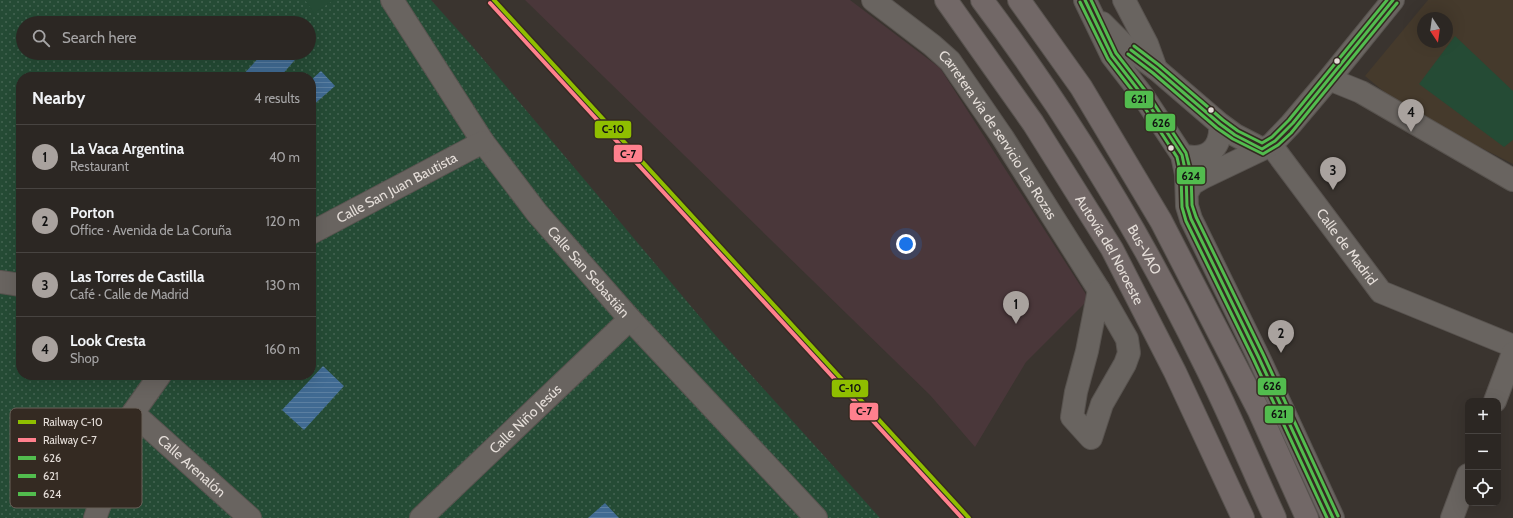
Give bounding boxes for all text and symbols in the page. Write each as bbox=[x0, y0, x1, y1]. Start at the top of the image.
north arrow bbox=[1417, 12, 1453, 48]
search box bbox=[16, 16, 316, 60]
icon: search bbox=[30, 27, 52, 49]
text: Search here bbox=[62, 29, 137, 47]
street label: Carretera vía de servicio Las Rozas bbox=[935, 46, 1061, 223]
unlabelled marker bbox=[1332, 56, 1342, 66]
text: Nearby bbox=[32, 88, 85, 108]
text: 4 results bbox=[254, 90, 300, 106]
line badge: 621 bbox=[1124, 90, 1154, 109]
text: 621 bbox=[1131, 92, 1147, 106]
pin: 4 bbox=[1398, 99, 1424, 132]
unlabelled marker bbox=[1206, 105, 1216, 115]
line badge: 626 bbox=[1145, 113, 1176, 132]
text: 626 bbox=[1152, 116, 1170, 130]
line badge: C-10 bbox=[594, 120, 632, 139]
text: C-10 bbox=[602, 122, 624, 136]
text: La Vaca Argentina bbox=[70, 140, 184, 158]
unlabelled marker bbox=[1166, 143, 1176, 153]
line badge: C-7 bbox=[613, 144, 643, 163]
text: C-7 bbox=[620, 147, 637, 161]
street label: Calle San Juan Bautista bbox=[333, 148, 460, 227]
text: 1 bbox=[43, 149, 47, 165]
text: 40 m bbox=[269, 149, 300, 165]
pin: 3 bbox=[1320, 157, 1346, 190]
text: Restaurant bbox=[70, 158, 129, 174]
line badge: 624 bbox=[1176, 166, 1206, 185]
text: 624 bbox=[1182, 169, 1201, 183]
street label: Autovía del Noroeste bbox=[1071, 192, 1148, 308]
text: Porton bbox=[70, 204, 114, 222]
street label: Calle de Madrid bbox=[1313, 205, 1382, 289]
text: 2 bbox=[42, 213, 48, 229]
text: 120 m bbox=[266, 213, 300, 229]
street label: Bus-VAO bbox=[1123, 221, 1166, 278]
text: Office · Avenida de La Coruña bbox=[70, 222, 232, 238]
street label: Calle San Sebastián bbox=[543, 222, 634, 321]
your location bbox=[896, 234, 916, 254]
text: Las Torres de Castilla bbox=[70, 268, 204, 286]
text: 3 bbox=[41, 277, 49, 293]
text: 130 m bbox=[265, 277, 300, 293]
text: Café · Calle de Madrid bbox=[70, 286, 189, 302]
pin: 1 bbox=[1003, 291, 1029, 324]
pin: 2 bbox=[1268, 320, 1294, 353]
text: Look Cresta bbox=[70, 332, 146, 350]
text: 4 bbox=[41, 341, 49, 357]
text: 160 m bbox=[265, 341, 300, 357]
text: Shop bbox=[70, 350, 99, 366]
line badge: 626 bbox=[1257, 377, 1287, 396]
line badge: C-10 bbox=[831, 379, 869, 398]
text: 626 bbox=[1263, 379, 1281, 393]
street label: Calle Niño Jesús bbox=[485, 380, 565, 457]
text: C-10 bbox=[839, 381, 861, 395]
map controls bbox=[1465, 398, 1501, 506]
button: + bbox=[1465, 398, 1501, 434]
line badge: C-7 bbox=[849, 402, 879, 421]
text: C-7 bbox=[856, 404, 873, 418]
line badge: 621 bbox=[1264, 405, 1294, 424]
text: 621 bbox=[1271, 407, 1287, 421]
legend bbox=[10, 408, 142, 508]
text: Railway C-10 bbox=[43, 415, 103, 429]
street label: Calle Arenalón bbox=[154, 430, 230, 501]
text: Railway C-7 bbox=[43, 433, 97, 447]
button: − bbox=[1465, 434, 1501, 470]
text: 626 bbox=[43, 451, 61, 465]
text: 621 bbox=[43, 469, 59, 483]
button: locate bbox=[1465, 470, 1501, 506]
text: 624 bbox=[43, 487, 62, 501]

